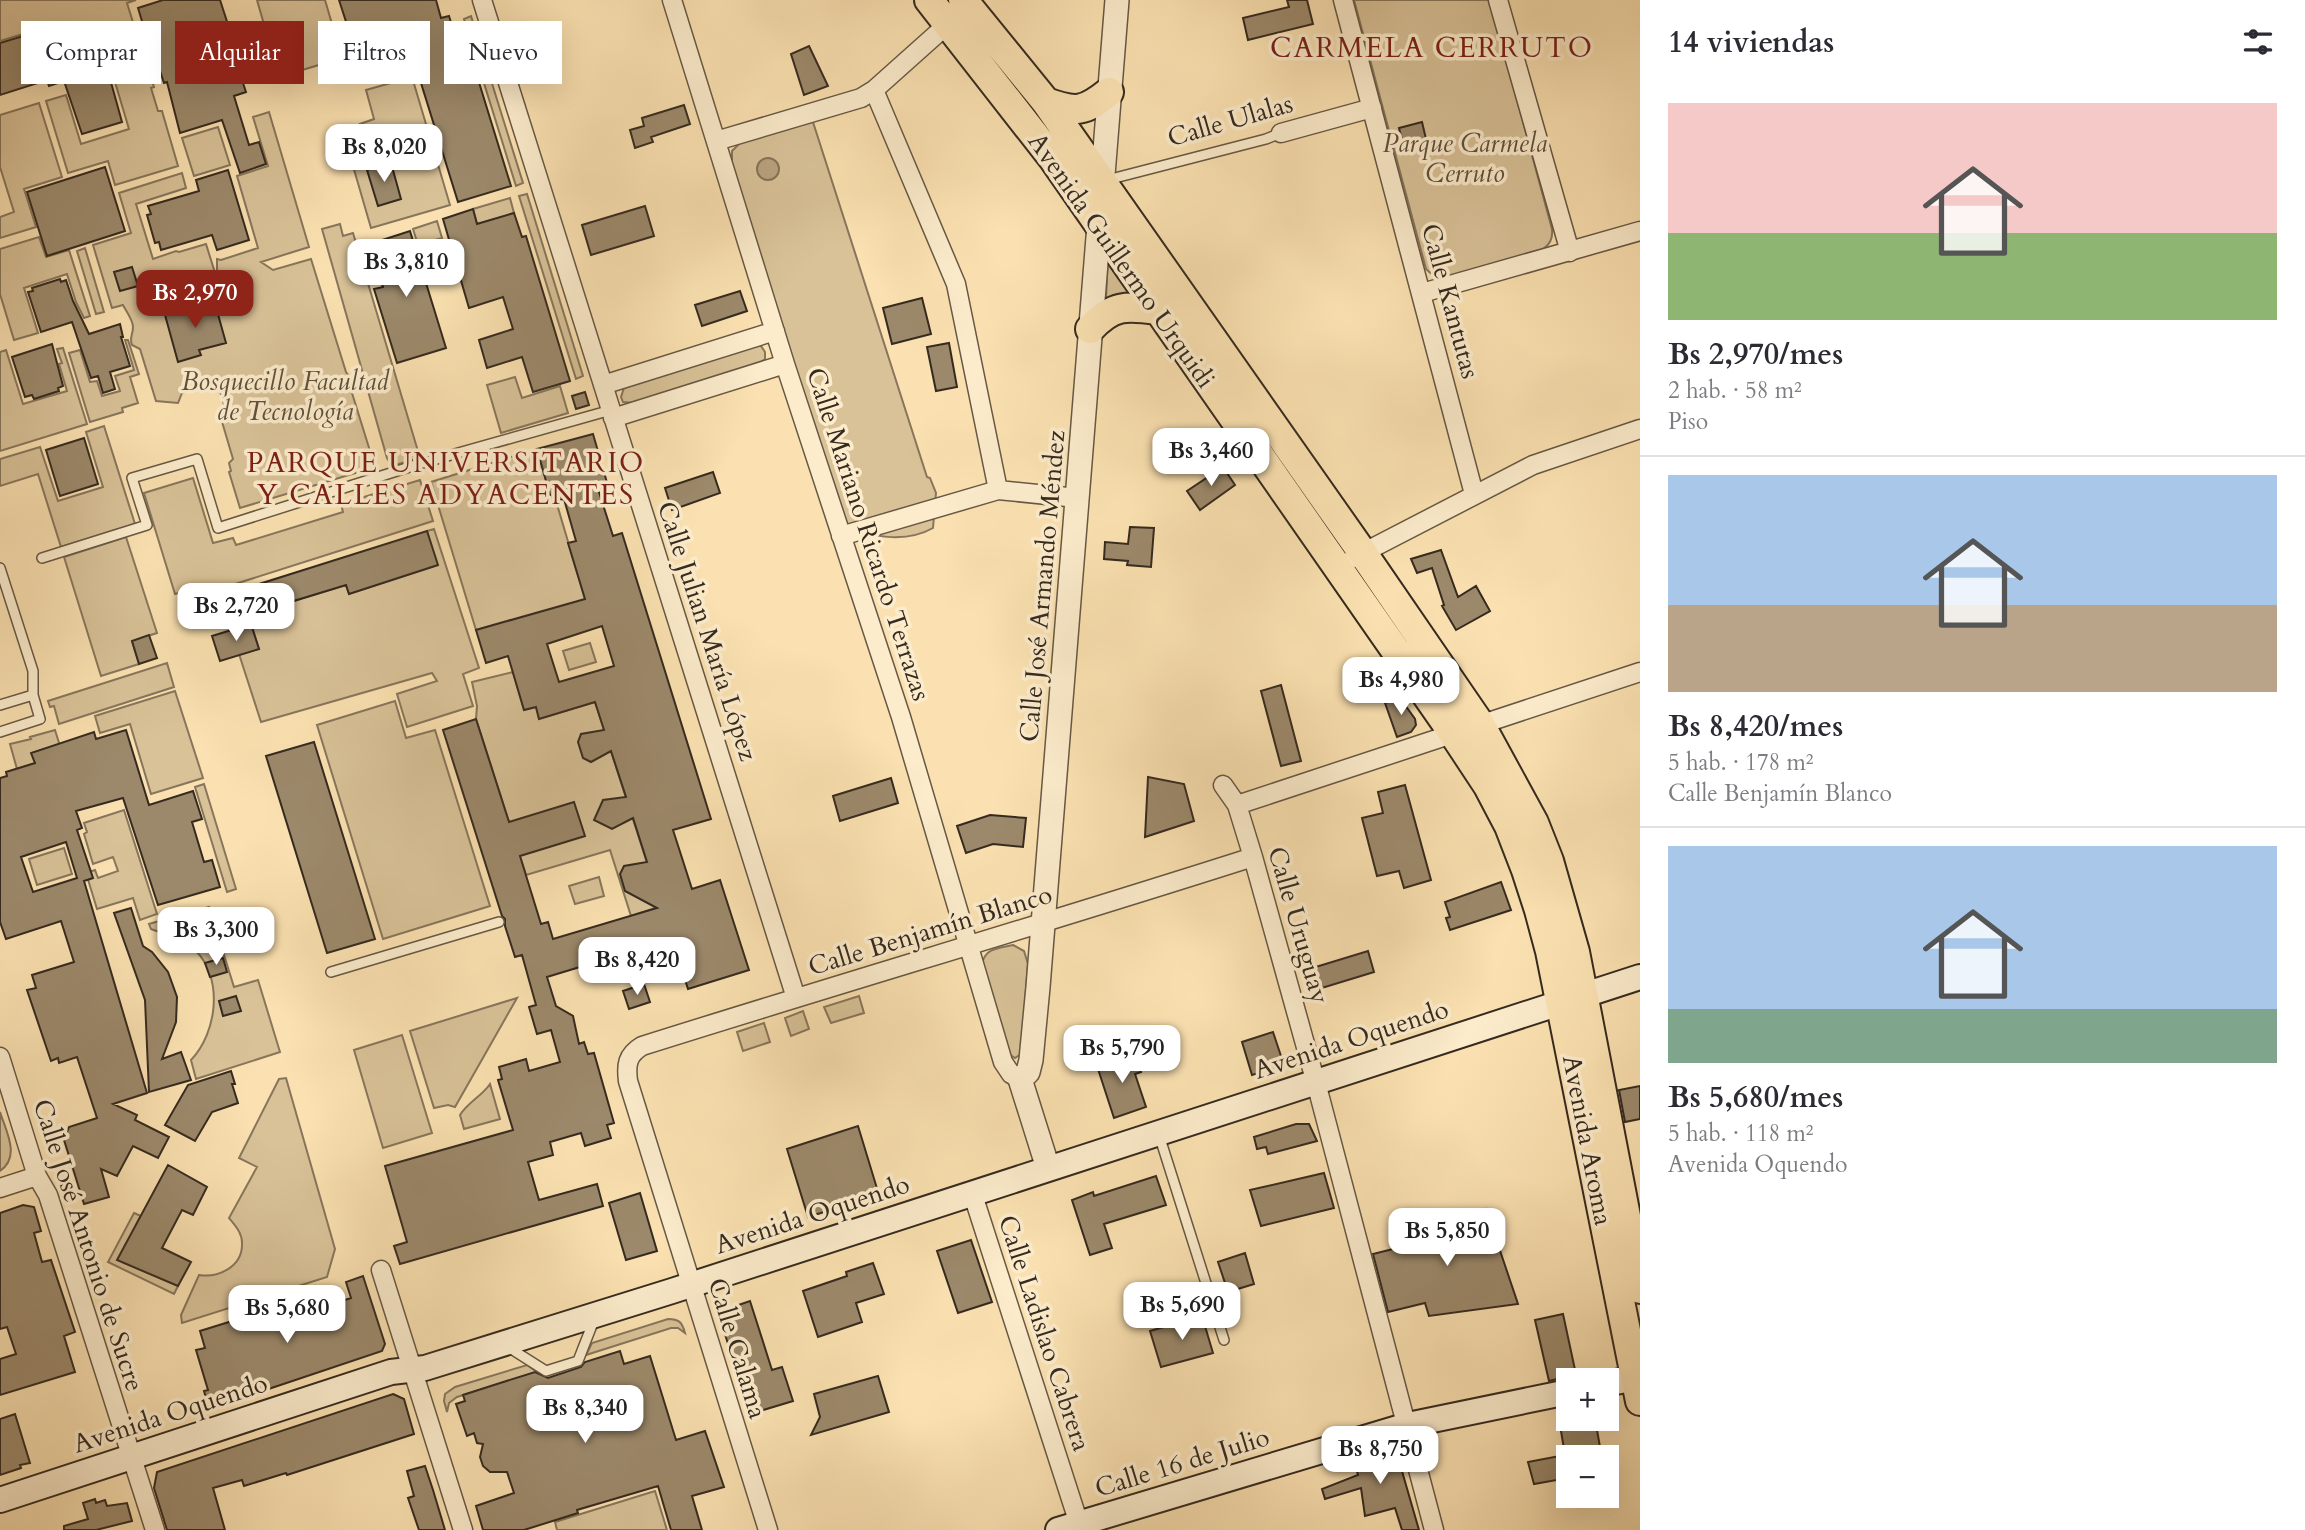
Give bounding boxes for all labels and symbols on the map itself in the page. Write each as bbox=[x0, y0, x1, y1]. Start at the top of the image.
district label: CARMELA CERRUTO bbox=[1270, 29, 1594, 67]
street label: Calle Ulalas bbox=[1163, 86, 1297, 155]
pin: Bs 8,020 bbox=[312, 124, 456, 184]
street label: Avenida Guillermo Urquidi bbox=[1020, 125, 1223, 395]
park label: Parque Carmela Cerruto bbox=[1383, 126, 1548, 191]
street label: Calle Kantutas bbox=[1413, 220, 1488, 383]
pin: Bs 3,810 bbox=[334, 240, 478, 299]
pin: Bs 2,970 bbox=[123, 270, 267, 330]
street label: Calle Mariano Ricardo Terrazas bbox=[798, 363, 939, 705]
park label: Bosquecillo Facultad de Tecnología bbox=[181, 364, 390, 429]
street label: Calle José Armando Méndez bbox=[1011, 428, 1074, 743]
pin: Bs 3,460 bbox=[1139, 428, 1283, 488]
district label: PARQUE UNIVERSITARIO Y CALLES ADYACENTES bbox=[247, 444, 645, 514]
street label: Calle Julian María López bbox=[649, 497, 766, 766]
pin: Bs 2,720 bbox=[164, 584, 308, 643]
pin: Bs 4,980 bbox=[1329, 658, 1473, 717]
street label: Calle Uruguay bbox=[1259, 842, 1338, 1008]
street label: Calle Benjamín Blanco bbox=[804, 877, 1056, 984]
pin: Bs 3,300 bbox=[144, 908, 288, 967]
pin: Bs 8,420 bbox=[565, 937, 709, 997]
street label: Avenida Oquendo bbox=[1249, 992, 1453, 1087]
pin: Bs 5,790 bbox=[1050, 1026, 1194, 1085]
street label: Avenida Aroma bbox=[1554, 1052, 1621, 1228]
street label: Calle José Antonio de Sucre bbox=[25, 1095, 152, 1396]
street label: Avenida Oquendo bbox=[710, 1167, 914, 1262]
pin: Bs 5,850 bbox=[1375, 1208, 1519, 1268]
street label: Calle Ladislao Cabrera bbox=[990, 1211, 1099, 1456]
street label: Calle Calama bbox=[700, 1274, 776, 1423]
pin: Bs 5,690 bbox=[1110, 1282, 1254, 1342]
pin: Bs 5,680 bbox=[215, 1286, 359, 1345]
street label: Avenida Oquendo bbox=[68, 1366, 272, 1461]
pin: Bs 8,340 bbox=[513, 1386, 657, 1445]
street label: Calle 16 de Julio bbox=[1091, 1419, 1274, 1506]
pin: Bs 8,750 bbox=[1308, 1426, 1452, 1486]

